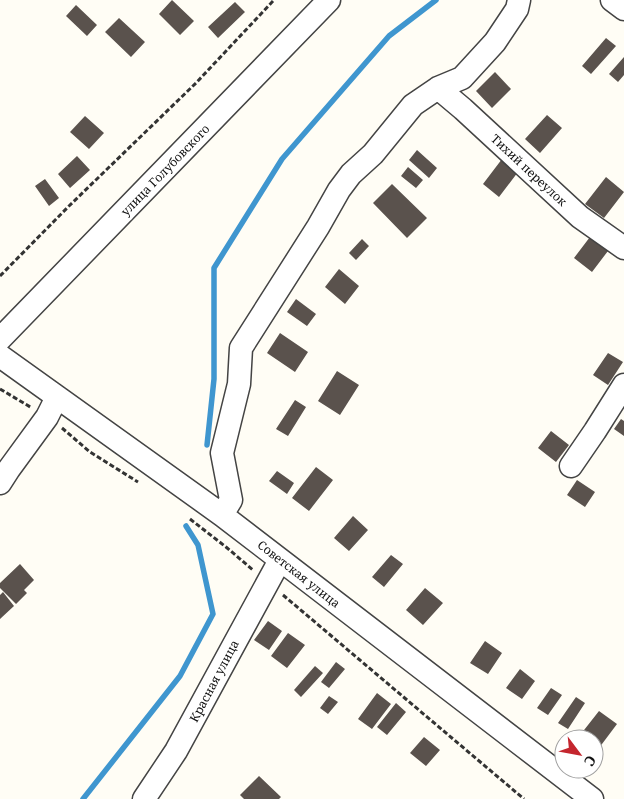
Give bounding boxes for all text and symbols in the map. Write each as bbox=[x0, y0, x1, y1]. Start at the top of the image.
street label: улица Голубовского bbox=[117, 120, 213, 220]
street label: Тихий переулок bbox=[487, 130, 571, 210]
street label: Советская улица bbox=[254, 536, 344, 612]
street label: Красная улица bbox=[185, 637, 243, 725]
north arrow bbox=[554, 729, 604, 779]
text: С bbox=[580, 752, 601, 770]

